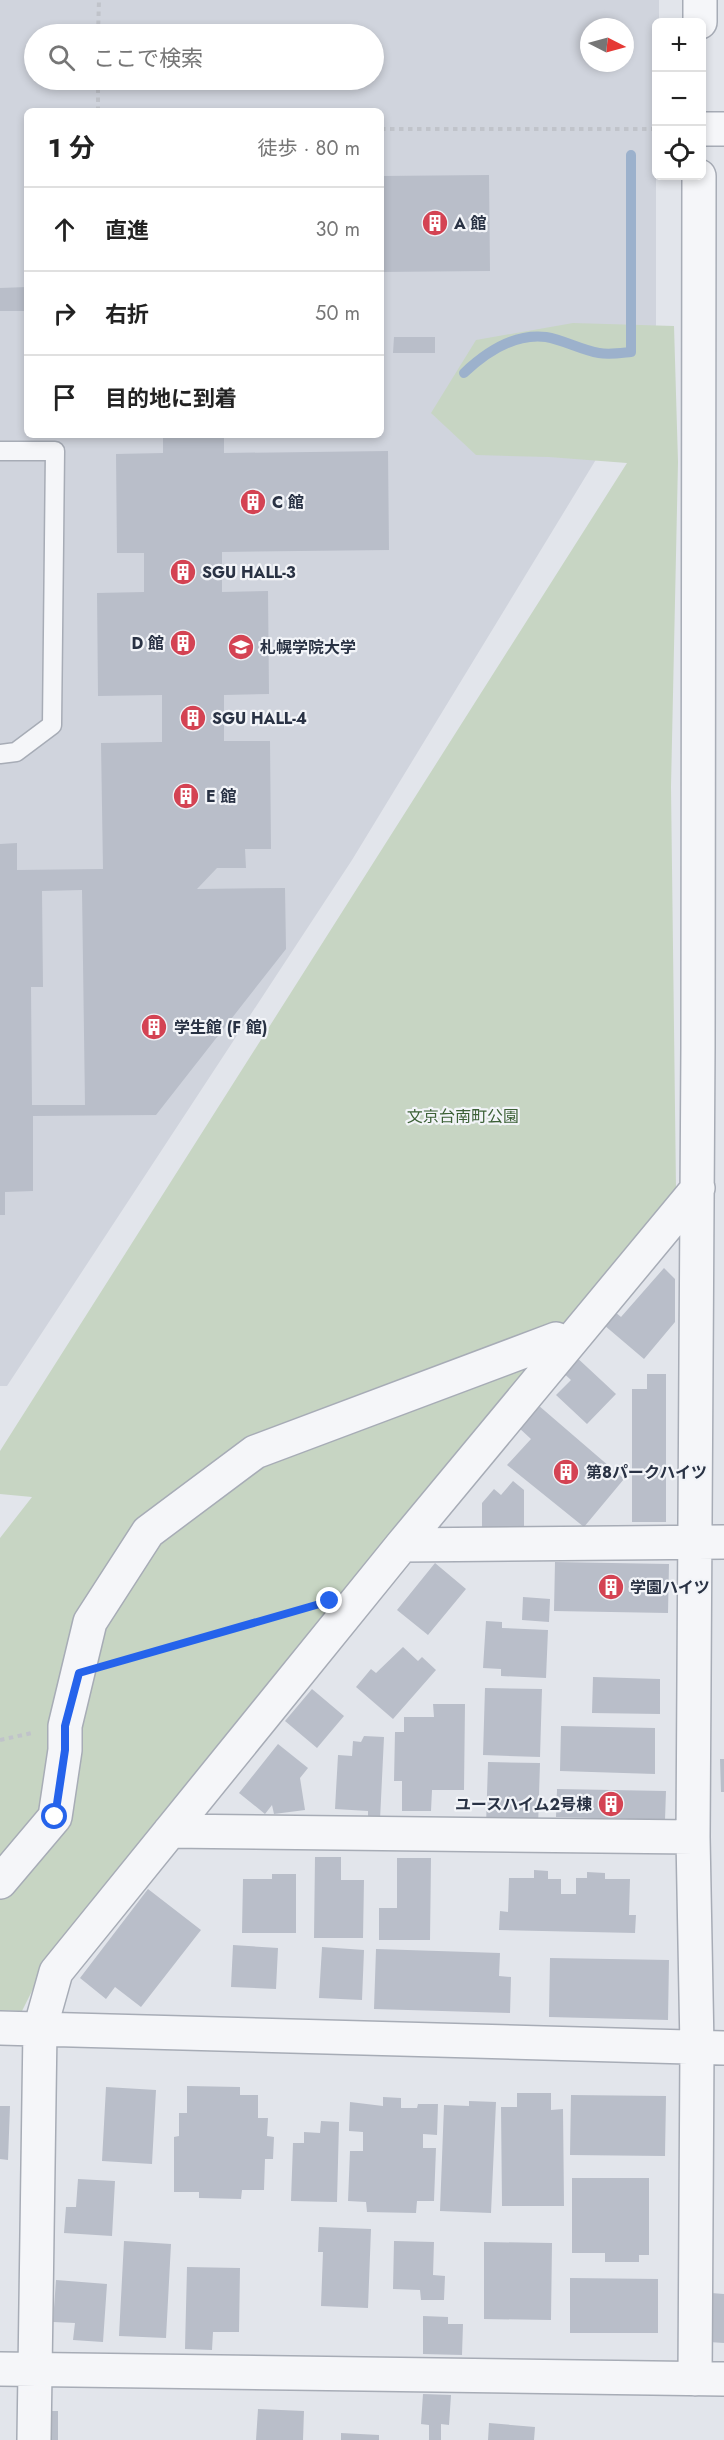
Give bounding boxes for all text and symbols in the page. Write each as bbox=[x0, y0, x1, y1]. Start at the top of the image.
north arrow bbox=[580, 18, 634, 72]
map controls bbox=[652, 18, 706, 180]
button: + bbox=[652, 18, 706, 72]
search box bbox=[24, 24, 384, 90]
icon: search bbox=[45, 41, 78, 74]
text: ここで検索 bbox=[93, 42, 203, 74]
button: − bbox=[652, 72, 706, 126]
button: locate bbox=[652, 126, 706, 180]
text: 1 分 bbox=[48, 129, 95, 167]
text: 徒歩 · 80 m bbox=[257, 134, 360, 163]
building icon: A 館 bbox=[420, 208, 450, 238]
place label: A 館 bbox=[453, 212, 487, 235]
icon: ahead bbox=[48, 213, 81, 246]
text: 直進 bbox=[105, 214, 149, 246]
text: 30 m bbox=[315, 215, 360, 244]
icon: right bbox=[48, 297, 81, 330]
text: 右折 bbox=[105, 298, 149, 330]
text: 50 m bbox=[315, 299, 360, 328]
icon: arrive bbox=[48, 381, 81, 414]
text: 目的地に到着 bbox=[105, 382, 237, 414]
building icon: C 館 bbox=[238, 487, 268, 517]
place label: C 館 bbox=[272, 491, 304, 514]
building icon: SGU HALL-3 bbox=[168, 557, 198, 587]
place label: SGU HALL-3 bbox=[202, 561, 296, 584]
building icon: D 館 bbox=[168, 628, 198, 658]
place label: D 館 bbox=[131, 632, 164, 655]
school or university icon: 札幌学院大学 bbox=[226, 632, 256, 662]
place label: 札幌学院大学 bbox=[260, 636, 356, 659]
building icon: SGU HALL-4 bbox=[178, 703, 208, 733]
place label: SGU HALL-4 bbox=[212, 707, 307, 730]
building icon: E 館 bbox=[171, 781, 201, 811]
place label: E 館 bbox=[206, 785, 236, 808]
building icon: 学生館 (F 館) bbox=[139, 1012, 169, 1042]
place label: 学生館 (F 館) bbox=[174, 1016, 267, 1039]
park label: 文京台南町公園 bbox=[407, 1105, 519, 1128]
building icon: 第8パークハイツ bbox=[551, 1457, 581, 1487]
place label: 第8パークハイツ bbox=[586, 1461, 707, 1484]
building icon: 学園ハイツ bbox=[596, 1572, 626, 1602]
place label: 学園ハイツ bbox=[630, 1576, 710, 1599]
route end bbox=[316, 1587, 342, 1613]
building icon: ユースハイム2号棟 bbox=[596, 1789, 626, 1819]
place label: ユースハイム2号棟 bbox=[455, 1793, 592, 1816]
route start bbox=[41, 1803, 67, 1829]

